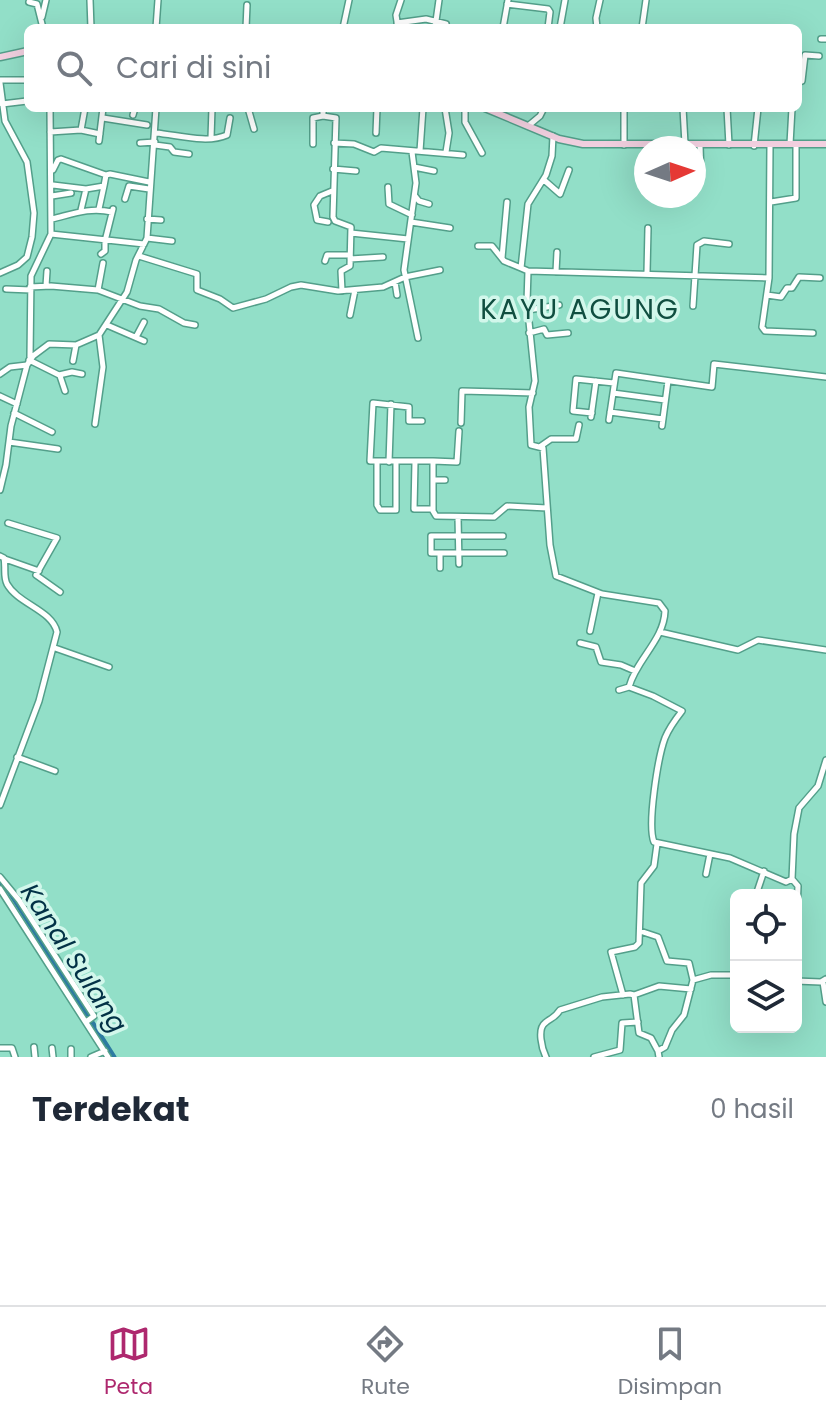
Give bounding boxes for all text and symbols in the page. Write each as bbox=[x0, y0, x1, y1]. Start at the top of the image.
search box bbox=[24, 24, 802, 112]
icon: search bbox=[52, 46, 96, 90]
text: Cari di sini bbox=[116, 46, 271, 89]
north arrow bbox=[634, 136, 706, 208]
district label: KAYU AGUNG bbox=[480, 290, 680, 329]
water label: Kanal Sulang bbox=[12, 876, 136, 1040]
map controls bbox=[730, 889, 802, 1033]
button: locate bbox=[730, 889, 802, 961]
button: layers bbox=[730, 961, 802, 1033]
text: Terdekat bbox=[32, 1085, 190, 1133]
text: 0 hasil bbox=[710, 1091, 794, 1127]
tab: Peta bbox=[104, 1322, 153, 1403]
tab: Rute bbox=[361, 1322, 410, 1403]
tab: Disimpan bbox=[618, 1322, 722, 1403]

